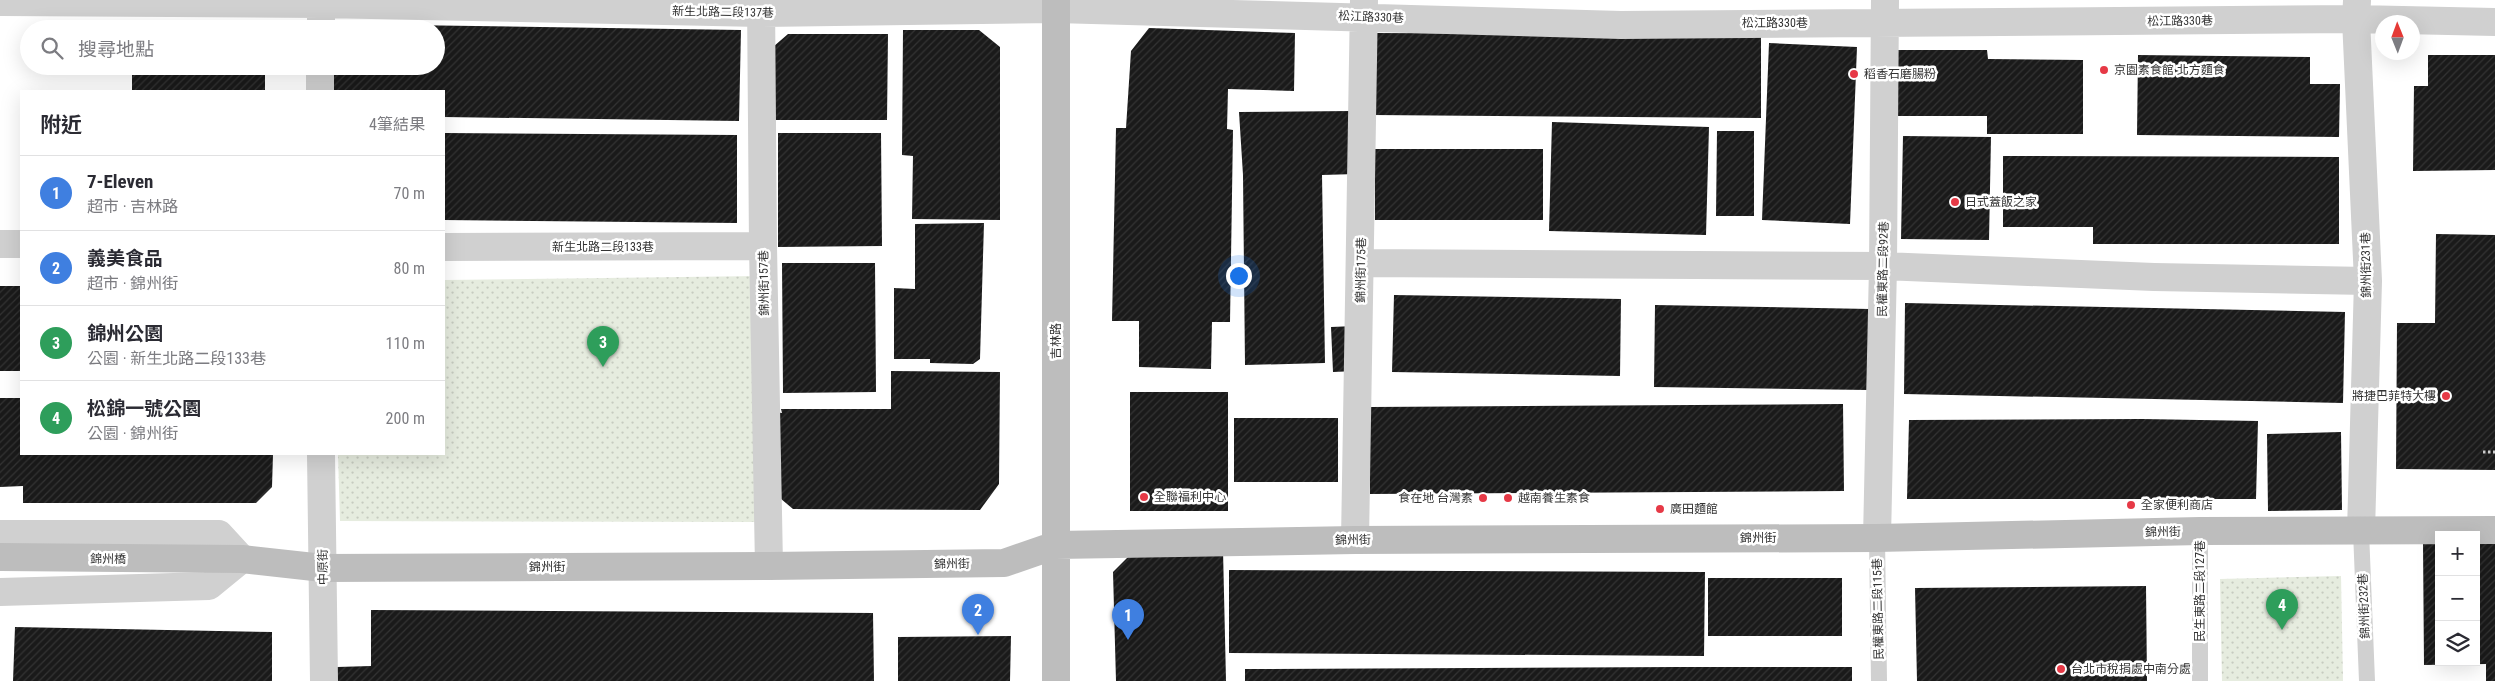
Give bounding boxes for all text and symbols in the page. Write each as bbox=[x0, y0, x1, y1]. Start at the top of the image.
street label: 新生北路二段137巷 bbox=[672, 4, 774, 20]
street label: 松江路330巷 bbox=[1338, 9, 1404, 25]
street label: 松江路330巷 bbox=[2147, 13, 2213, 29]
north arrow bbox=[2375, 15, 2420, 60]
street label: 松江路330巷 bbox=[1742, 16, 1808, 30]
search box bbox=[20, 20, 445, 75]
icon: search bbox=[38, 34, 66, 62]
text: 搜尋地點 bbox=[78, 38, 154, 61]
place label: 京園素食館 北方麵食 bbox=[2114, 63, 2225, 77]
marker: 京園素食館 北方麵食 bbox=[2098, 64, 2110, 76]
place label: 稻香石磨腸粉 bbox=[1864, 67, 1936, 81]
marker: 稻香石磨腸粉 bbox=[1848, 68, 1860, 80]
text: 附近 bbox=[40, 113, 82, 137]
text: 4筆結果 bbox=[369, 115, 425, 134]
text: 7-Eleven bbox=[87, 170, 153, 193]
text: 1 bbox=[52, 184, 60, 203]
text: 70 m bbox=[393, 184, 425, 203]
place label: 日式蓋飯之家 bbox=[1965, 195, 2037, 209]
marker: 日式蓋飯之家 bbox=[1949, 196, 1961, 208]
text: 超市 · 吉林路 bbox=[87, 197, 178, 216]
street label: 民權東路二段92巷 bbox=[1875, 221, 1891, 317]
street label: 錦州街231巷 bbox=[2358, 232, 2374, 298]
street label: 錦州街175巷 bbox=[1353, 237, 1369, 303]
street label: 新生北路二段133巷 bbox=[552, 240, 654, 254]
text: 義美食品 bbox=[87, 247, 163, 270]
street label: 錦州街157巷 bbox=[756, 250, 772, 316]
text: 2 bbox=[52, 259, 60, 278]
text: 80 m bbox=[393, 259, 425, 278]
your location bbox=[1226, 263, 1252, 289]
text: 超市 · 錦州街 bbox=[87, 274, 178, 293]
text: 錦州公園 bbox=[87, 322, 163, 345]
street label: 吉林路 bbox=[1049, 323, 1063, 359]
pin: 3 bbox=[587, 326, 619, 367]
text: 3 bbox=[52, 334, 60, 353]
text: 110 m bbox=[386, 334, 425, 353]
text: 公園 · 新生北路二段133巷 bbox=[87, 349, 266, 368]
place label: 將捷巴菲特大樓 bbox=[2352, 389, 2436, 403]
marker: 將捷巴菲特大樓 bbox=[2440, 390, 2452, 402]
text: 松錦一號公園 bbox=[87, 397, 201, 420]
text: 4 bbox=[52, 409, 60, 428]
text: 200 m bbox=[386, 409, 425, 428]
text: 公園 · 錦州街 bbox=[87, 424, 178, 443]
place label: 全聯福利中心 bbox=[1154, 490, 1226, 504]
marker: 全聯福利中心 bbox=[1138, 491, 1150, 503]
place label: 食在地 台灣素 bbox=[1398, 491, 1473, 505]
place label: 越南養生素食 bbox=[1518, 491, 1590, 505]
marker: 食在地 台灣素 bbox=[1477, 492, 1489, 504]
marker: 越南養生素食 bbox=[1502, 492, 1514, 504]
place label: 全家便利商店 bbox=[2141, 498, 2213, 512]
marker: 全家便利商店 bbox=[2125, 499, 2137, 511]
place label: 廣田麵館 bbox=[1670, 502, 1718, 516]
marker: 廣田麵館 bbox=[1654, 503, 1666, 515]
street label: 錦州街 bbox=[2145, 525, 2181, 539]
street label: 錦州街 bbox=[1740, 531, 1776, 545]
map controls bbox=[2435, 531, 2480, 666]
button: + bbox=[2435, 531, 2480, 576]
street label: 錦州街 bbox=[1335, 533, 1371, 547]
street label: 民生東路二段127巷 bbox=[2193, 540, 2207, 642]
street label: 中原街 bbox=[316, 549, 330, 585]
street label: 錦州橋 bbox=[90, 552, 126, 566]
street label: 錦州街 bbox=[934, 557, 970, 571]
street label: 民權東路二段115巷 bbox=[1870, 558, 1886, 660]
street label: 錦州街 bbox=[529, 560, 565, 574]
street label: 錦州街232巷 bbox=[2356, 573, 2372, 639]
button: − bbox=[2435, 576, 2480, 621]
pin: 4 bbox=[2266, 589, 2298, 630]
pin: 2 bbox=[962, 594, 994, 635]
pin: 1 bbox=[1112, 599, 1144, 640]
button: layers bbox=[2435, 621, 2480, 666]
place label: 台北市稅捐處中南分處 bbox=[2071, 662, 2191, 676]
marker: 台北市稅捐處中南分處 bbox=[2055, 663, 2067, 675]

